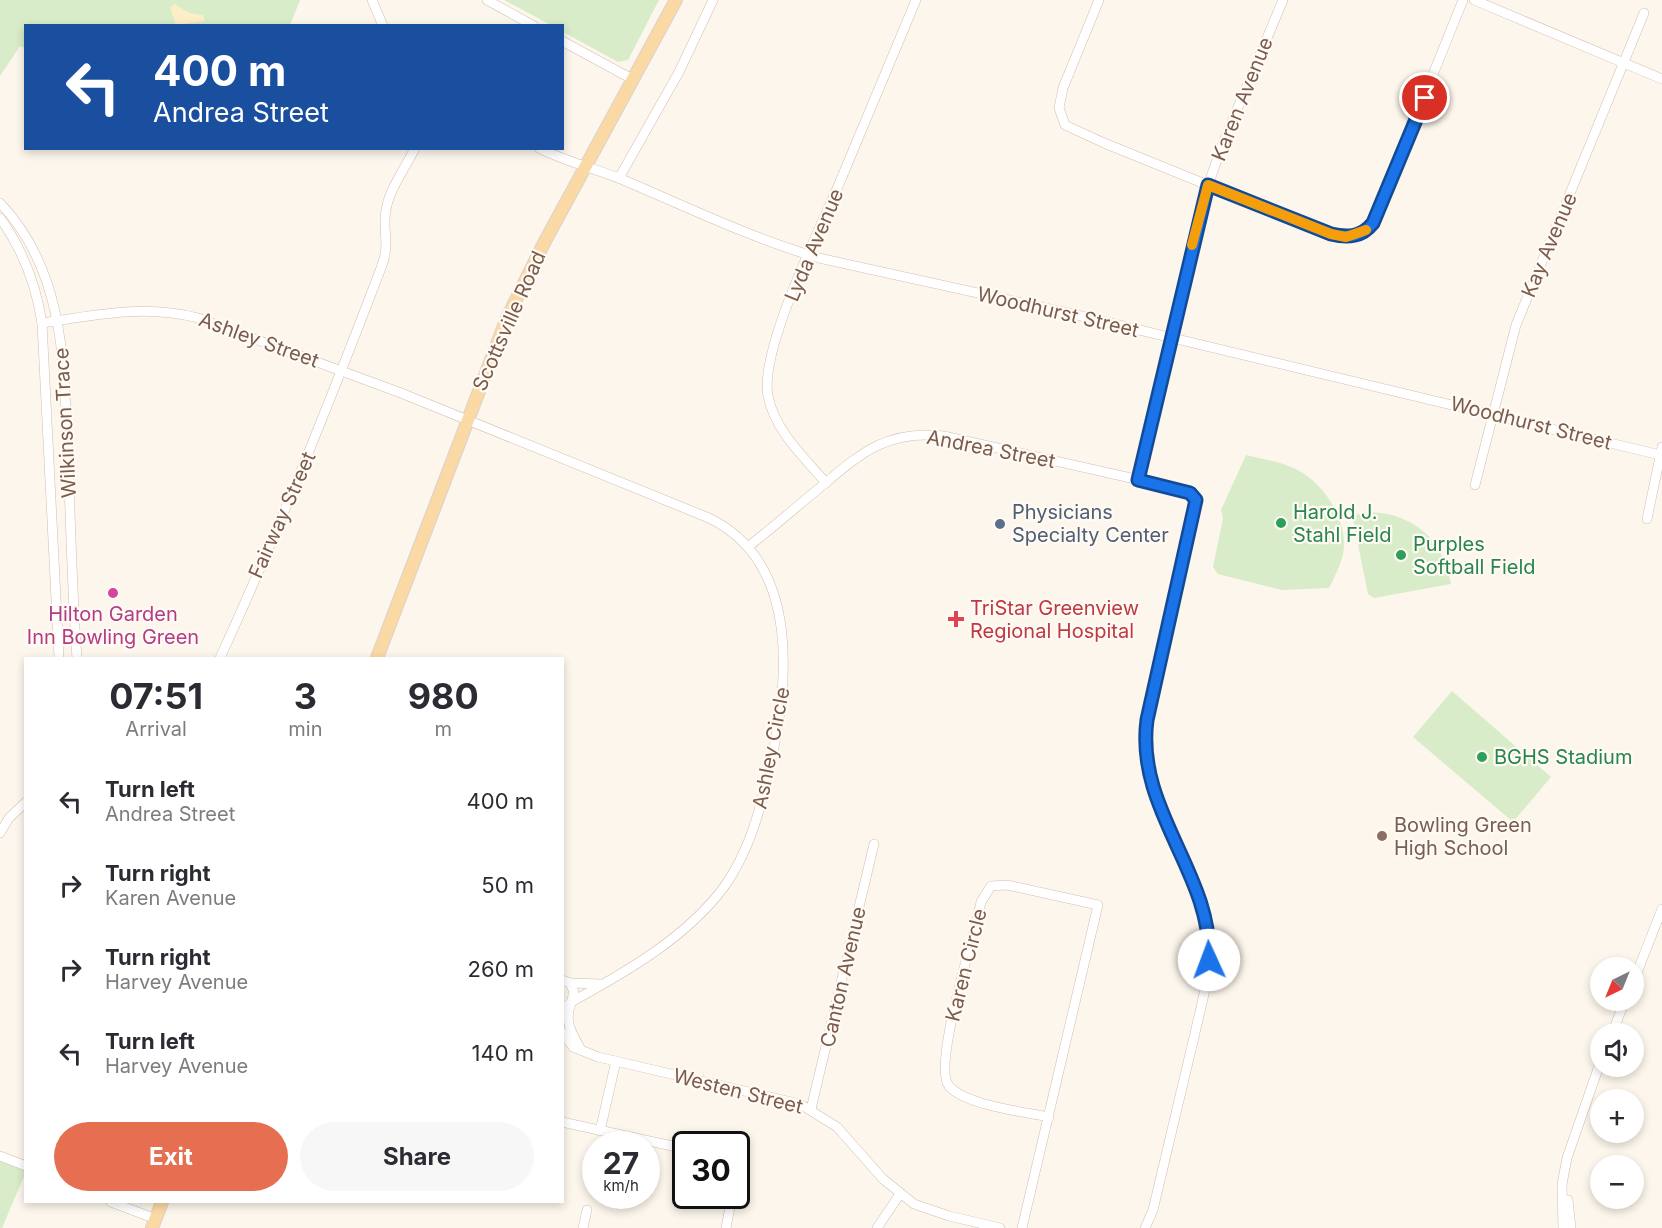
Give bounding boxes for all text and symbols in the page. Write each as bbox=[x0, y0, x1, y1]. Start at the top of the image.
street label: Karen Avenue bbox=[1206, 34, 1278, 164]
text: 400 m bbox=[153, 45, 286, 96]
icon: left bbox=[54, 48, 132, 126]
pin bbox=[1399, 72, 1450, 123]
icon: arrive bbox=[1408, 81, 1441, 114]
text: Andrea Street bbox=[153, 96, 329, 129]
street label: Lyda Avenue bbox=[779, 185, 849, 305]
street label: Kay Avenue bbox=[1516, 189, 1582, 301]
street label: Scottsville Road bbox=[467, 247, 551, 395]
street label: Woodhurst Street bbox=[975, 282, 1142, 342]
street label: Ashley Street bbox=[196, 307, 323, 373]
street label: Wilkinson Trace bbox=[49, 347, 81, 499]
street label: Woodhurst Street bbox=[1448, 391, 1615, 455]
street label: Andrea Street bbox=[925, 425, 1058, 473]
street label: Fairway Street bbox=[243, 448, 321, 582]
place label: Physicians Specialty Center bbox=[1012, 500, 1169, 547]
place label: Harold J. Stahl Field bbox=[1293, 500, 1391, 547]
marker: Harold J. Stahl Field bbox=[1274, 516, 1288, 530]
marker: Physicians Specialty Center bbox=[993, 517, 1007, 531]
place label: Purples Softball Field bbox=[1413, 532, 1535, 579]
marker: Purples Softball Field bbox=[1394, 548, 1408, 562]
marker: Hilton Garden Inn Bowling Green bbox=[106, 586, 120, 600]
place label: TriStar Greenview Regional Hospital bbox=[970, 596, 1139, 643]
place label: Hilton Garden Inn Bowling Green bbox=[27, 602, 199, 649]
marker: TriStar Greenview Regional Hospital bbox=[947, 610, 965, 628]
text: 07:51 bbox=[109, 674, 203, 718]
text: 3 bbox=[294, 674, 317, 718]
text: 980 bbox=[408, 674, 479, 718]
street label: Ashley Circle bbox=[747, 685, 795, 811]
text: Arrival bbox=[125, 717, 187, 741]
text: min bbox=[288, 717, 322, 741]
text: m bbox=[434, 717, 452, 741]
place label: BGHS Stadium bbox=[1494, 745, 1632, 769]
marker: BGHS Stadium bbox=[1475, 750, 1489, 764]
text: Turn left bbox=[105, 776, 195, 802]
icon: left bbox=[54, 785, 87, 818]
text: 400 m bbox=[467, 788, 534, 814]
text: Andrea Street bbox=[105, 802, 235, 826]
place label: Bowling Green High School bbox=[1394, 813, 1532, 860]
marker: Bowling Green High School bbox=[1375, 829, 1389, 843]
text: Turn right bbox=[105, 860, 211, 886]
icon: right bbox=[54, 869, 87, 902]
text: 50 m bbox=[481, 872, 534, 898]
text: Karen Avenue bbox=[105, 886, 236, 910]
street label: Canton Avenue bbox=[815, 904, 871, 1050]
street label: Karen Circle bbox=[940, 906, 992, 1024]
position arrow bbox=[1177, 928, 1241, 992]
text: Turn right bbox=[105, 944, 211, 970]
icon: right bbox=[54, 953, 87, 986]
text: 260 m bbox=[468, 956, 534, 982]
north arrow bbox=[1590, 957, 1644, 1011]
map controls bbox=[1590, 957, 1644, 1209]
text: Harvey Avenue bbox=[105, 970, 248, 994]
button: sound bbox=[1590, 1023, 1644, 1077]
text: Turn left bbox=[105, 1028, 195, 1054]
icon: left bbox=[54, 1037, 87, 1070]
text: 140 m bbox=[472, 1040, 534, 1066]
text: Harvey Avenue bbox=[105, 1054, 248, 1078]
street label: Westen Street bbox=[671, 1063, 806, 1119]
button: + bbox=[1590, 1089, 1644, 1143]
button: Exit bbox=[54, 1122, 288, 1191]
button: Share bbox=[300, 1122, 534, 1191]
speed limit sign: 30 bbox=[672, 1131, 750, 1209]
text: 27 bbox=[603, 1145, 639, 1181]
button: − bbox=[1590, 1155, 1644, 1209]
text: km/h bbox=[603, 1176, 639, 1195]

